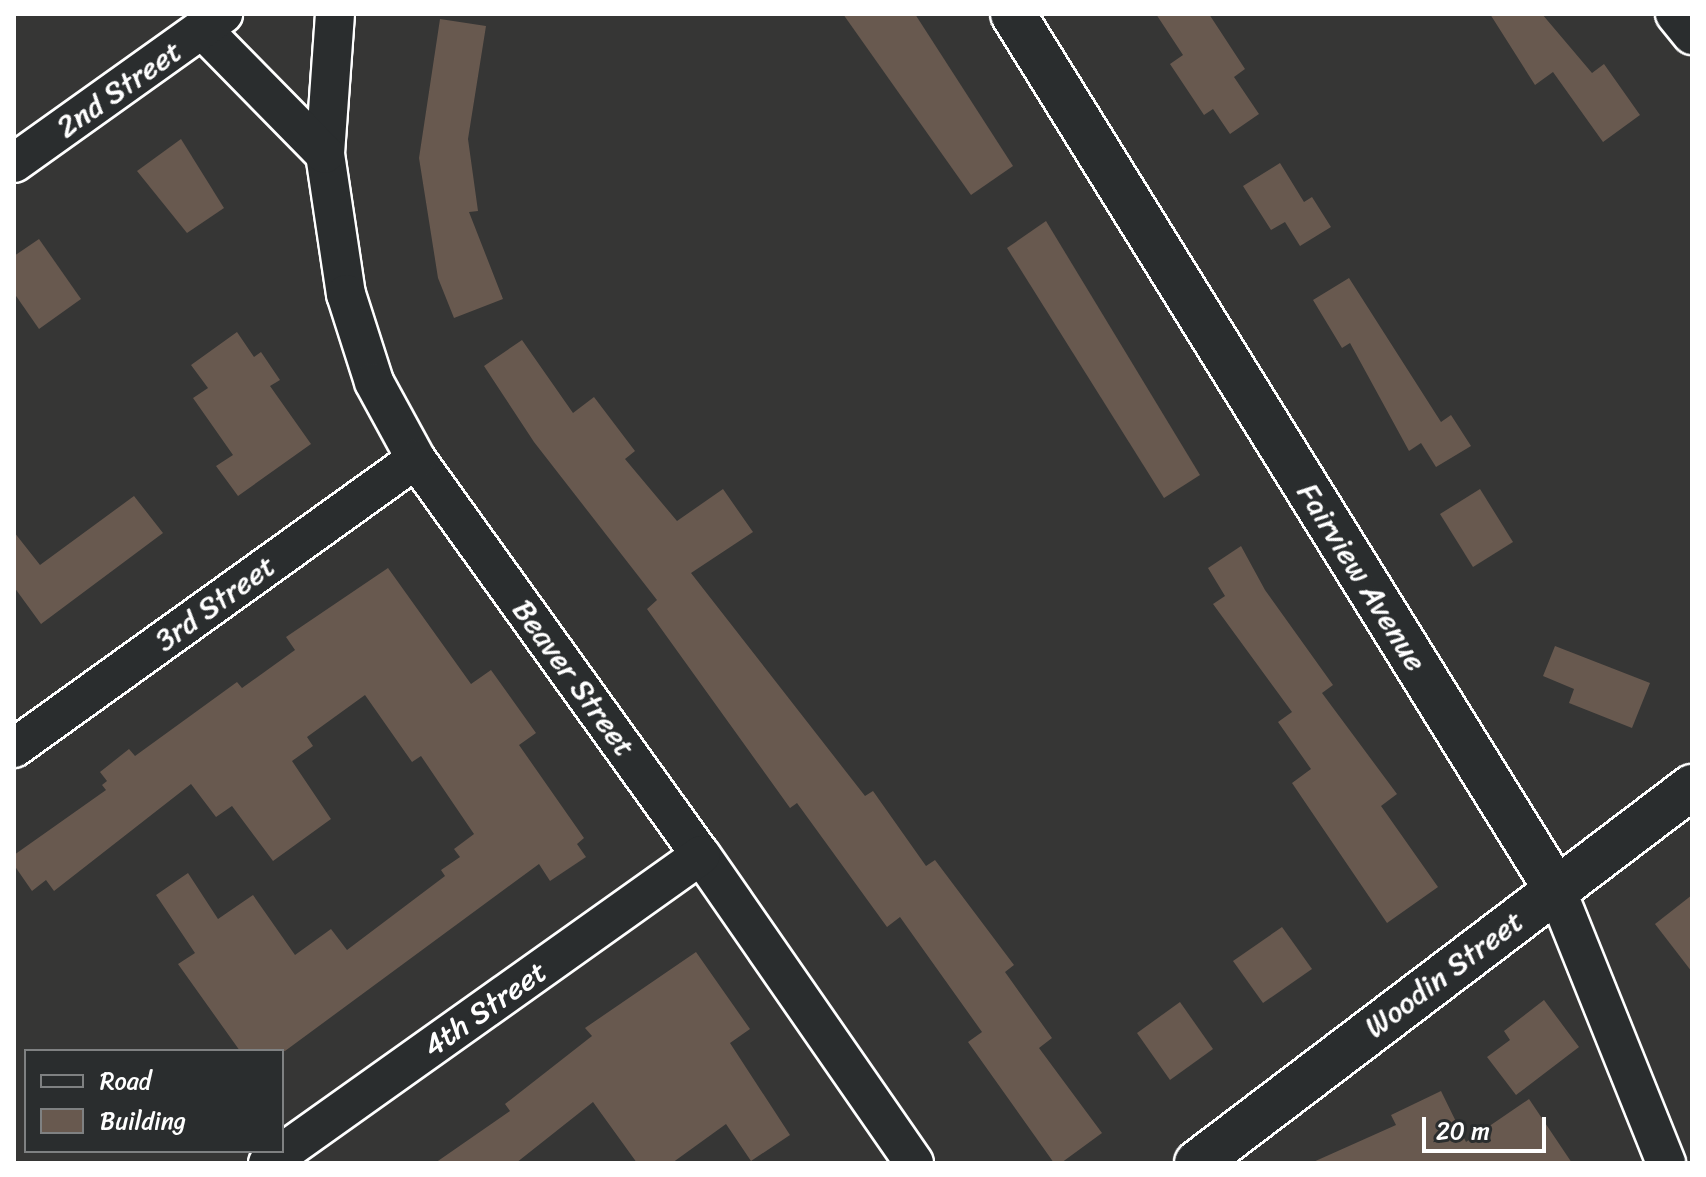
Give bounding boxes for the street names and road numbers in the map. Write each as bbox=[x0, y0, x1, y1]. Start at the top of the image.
street label: 2nd Street bbox=[50, 33, 188, 145]
street label: Fairview Avenue bbox=[1290, 477, 1434, 677]
street label: 3rd Street bbox=[148, 547, 282, 659]
street label: Beaver Street bbox=[505, 593, 643, 763]
street label: Woodin Street bbox=[1358, 903, 1530, 1045]
street label: 4th Street bbox=[416, 953, 554, 1065]

